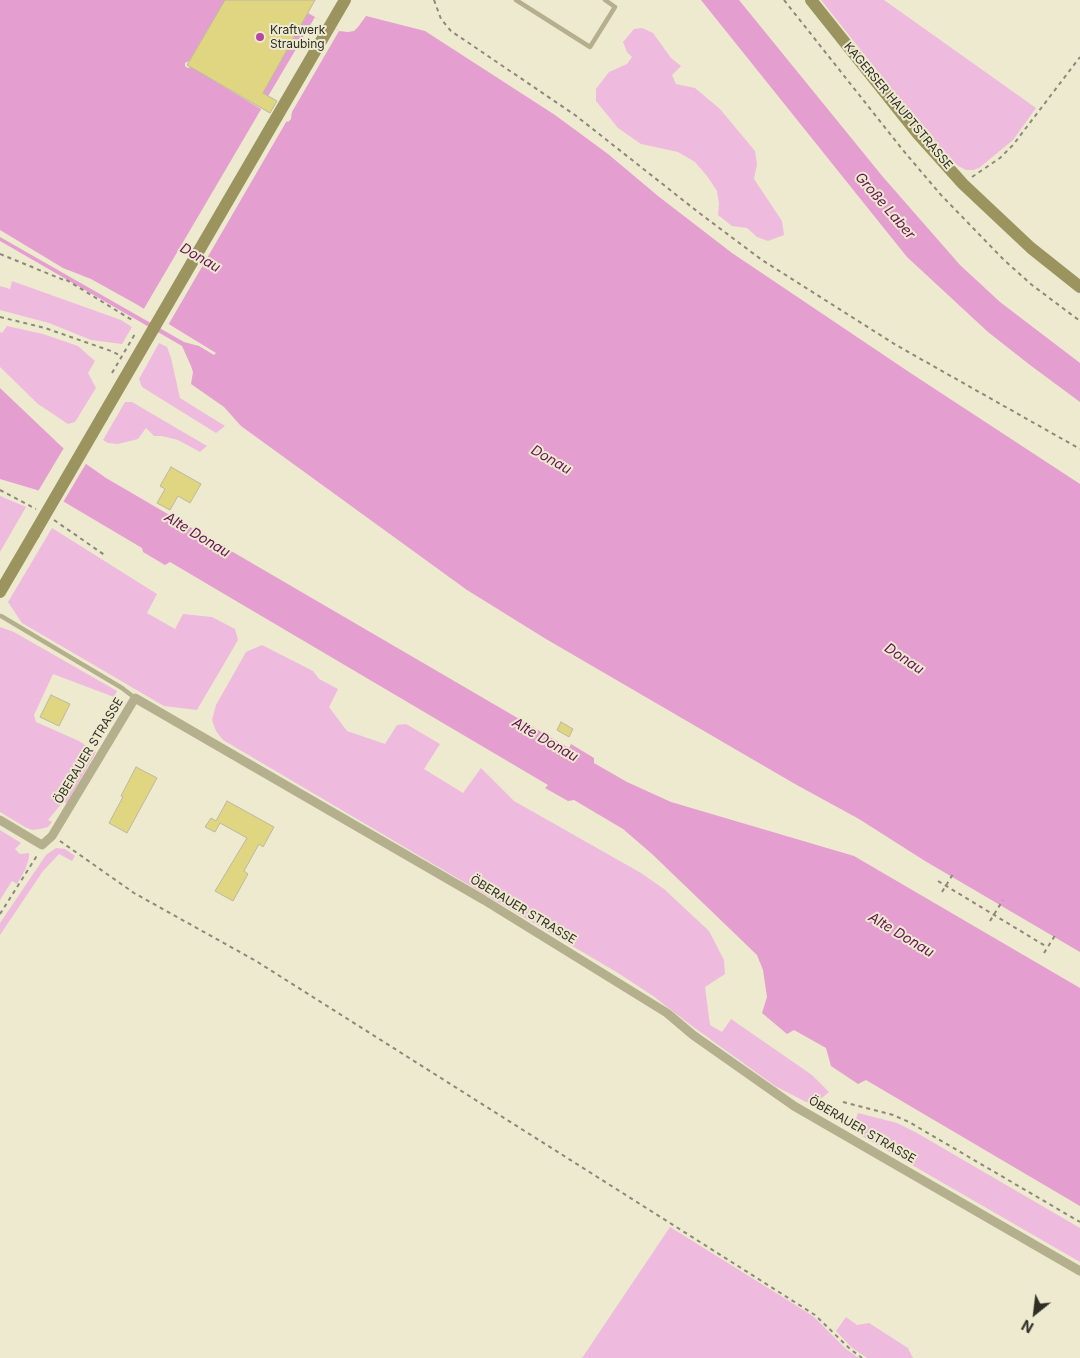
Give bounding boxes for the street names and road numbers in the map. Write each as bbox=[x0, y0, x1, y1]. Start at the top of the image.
street label: KAGERSER HAUPTSTRASSE bbox=[841, 40, 955, 172]
street label: ÖBERAUER STRASSE bbox=[52, 695, 126, 807]
street label: ÖBERAUER STRASSE bbox=[467, 873, 579, 947]
street label: ÖBERAUER STRASSE bbox=[806, 1093, 918, 1167]

